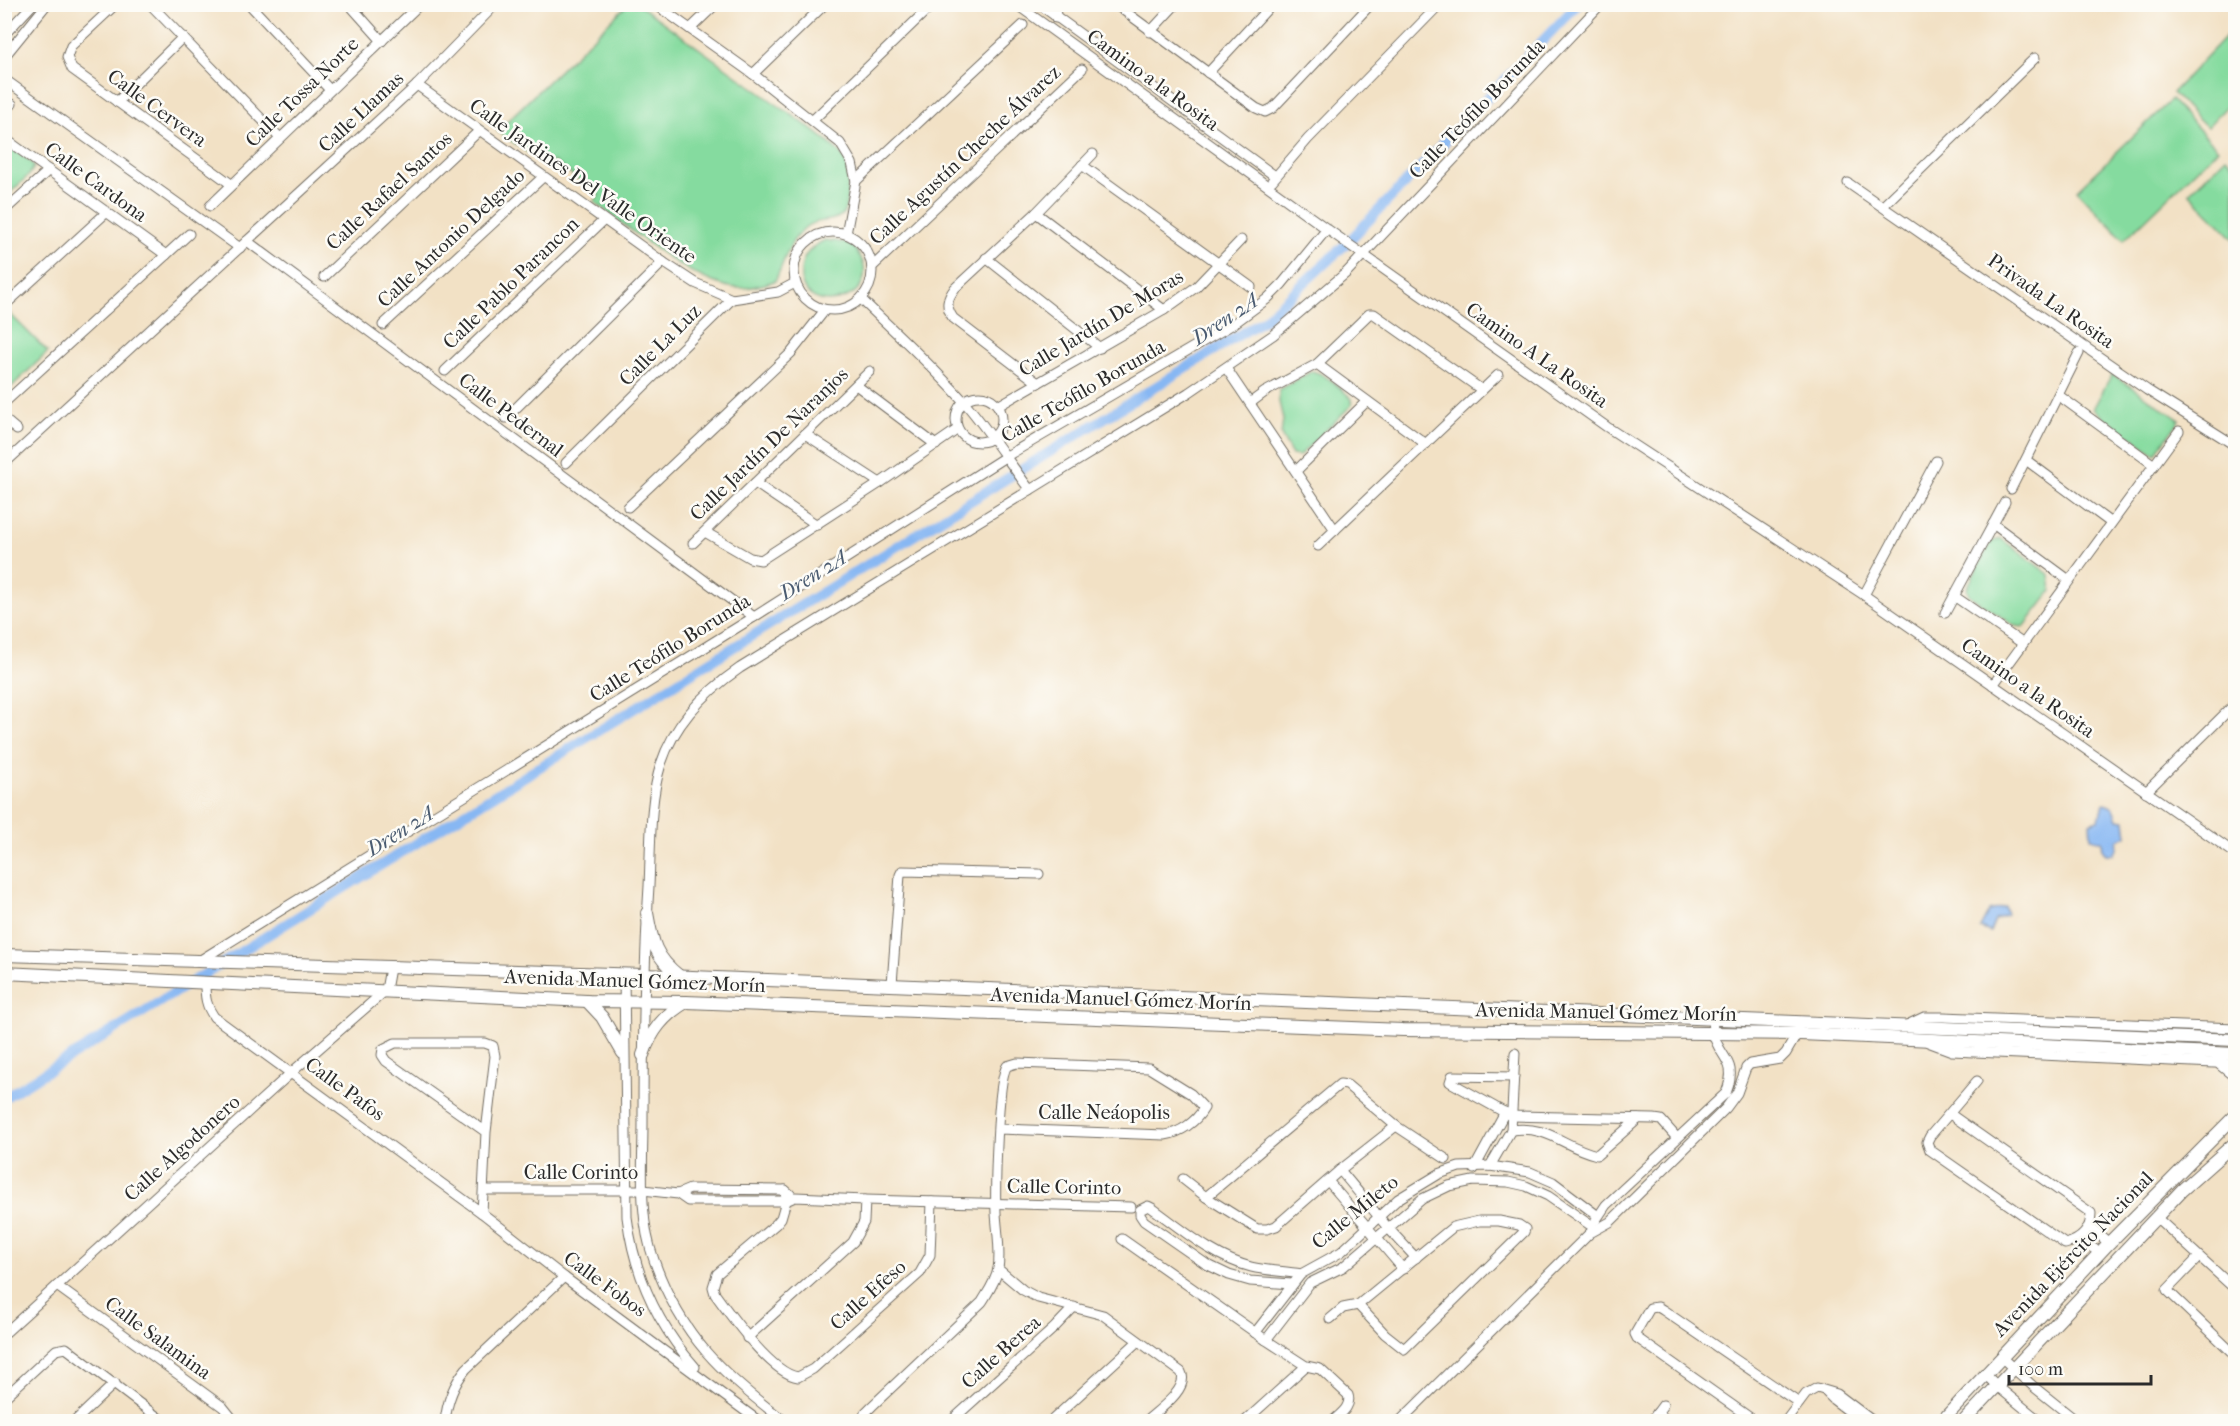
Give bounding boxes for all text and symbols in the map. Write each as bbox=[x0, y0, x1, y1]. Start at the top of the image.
street label: Camino a la Rosita bbox=[1082, 24, 1224, 136]
street label: Calle Tossa Norte bbox=[241, 32, 363, 152]
street label: Calle Teófilo Borunda bbox=[1404, 34, 1550, 184]
street label: Calle Agustín Cheche Álvarez bbox=[864, 60, 1065, 249]
street label: Calle Cervera bbox=[103, 64, 212, 152]
street label: Calle Llamas bbox=[314, 67, 408, 157]
street label: Calle Jardines Del Valle Oriente bbox=[465, 94, 701, 268]
street label: Calle Rafael Santos bbox=[322, 127, 456, 255]
street label: Calle Cardona bbox=[40, 137, 152, 227]
street label: Calle Antonio Delgado bbox=[373, 164, 529, 312]
street label: Calle Pablo Parancon bbox=[438, 212, 584, 354]
street label: Privada La Rosita bbox=[1983, 249, 2119, 354]
street label: Calle Jardín De Moras bbox=[1015, 265, 1187, 381]
water label: Dren 2A bbox=[1185, 287, 1264, 351]
street label: Camino A La Rosita bbox=[1462, 297, 1613, 413]
street label: Calle La Luz bbox=[615, 299, 706, 390]
street label: Calle Teófilo Borunda bbox=[997, 334, 1170, 447]
street label: Calle Jardín De Naranjos bbox=[685, 363, 853, 525]
street label: Calle Pedernal bbox=[454, 368, 568, 462]
water label: Dren 2A bbox=[773, 544, 852, 606]
street label: Calle Teófilo Borunda bbox=[585, 589, 755, 707]
street label: Camino a la Rosita bbox=[1957, 633, 2100, 743]
water label: Dren 2A bbox=[360, 800, 439, 862]
street label: Avenida Manuel Gómez Morín bbox=[503, 965, 766, 997]
street label: Avenida Manuel Gómez Morín bbox=[989, 983, 1252, 1015]
street label: Avenida Manuel Gómez Morín bbox=[1474, 998, 1737, 1026]
street label: Calle Pafos bbox=[301, 1052, 389, 1126]
street label: Calle Algodonero bbox=[119, 1090, 245, 1206]
street label: Calle Neáopolis bbox=[1038, 1101, 1170, 1124]
street label: Calle Corinto bbox=[524, 1161, 638, 1184]
street label: Avenida Ejército Nacional bbox=[1987, 1166, 2158, 1342]
street label: Calle Mileto bbox=[1307, 1170, 1403, 1254]
street label: Calle Corinto bbox=[1007, 1175, 1121, 1199]
street label: Calle Fobos bbox=[559, 1246, 651, 1322]
street label: Calle Efeso bbox=[825, 1255, 911, 1335]
street label: Calle Salamina bbox=[100, 1292, 216, 1385]
street label: Calle Berea bbox=[957, 1310, 1046, 1393]
scale bar bbox=[2009, 1348, 2152, 1386]
text: 100 m bbox=[2018, 1359, 2063, 1380]

